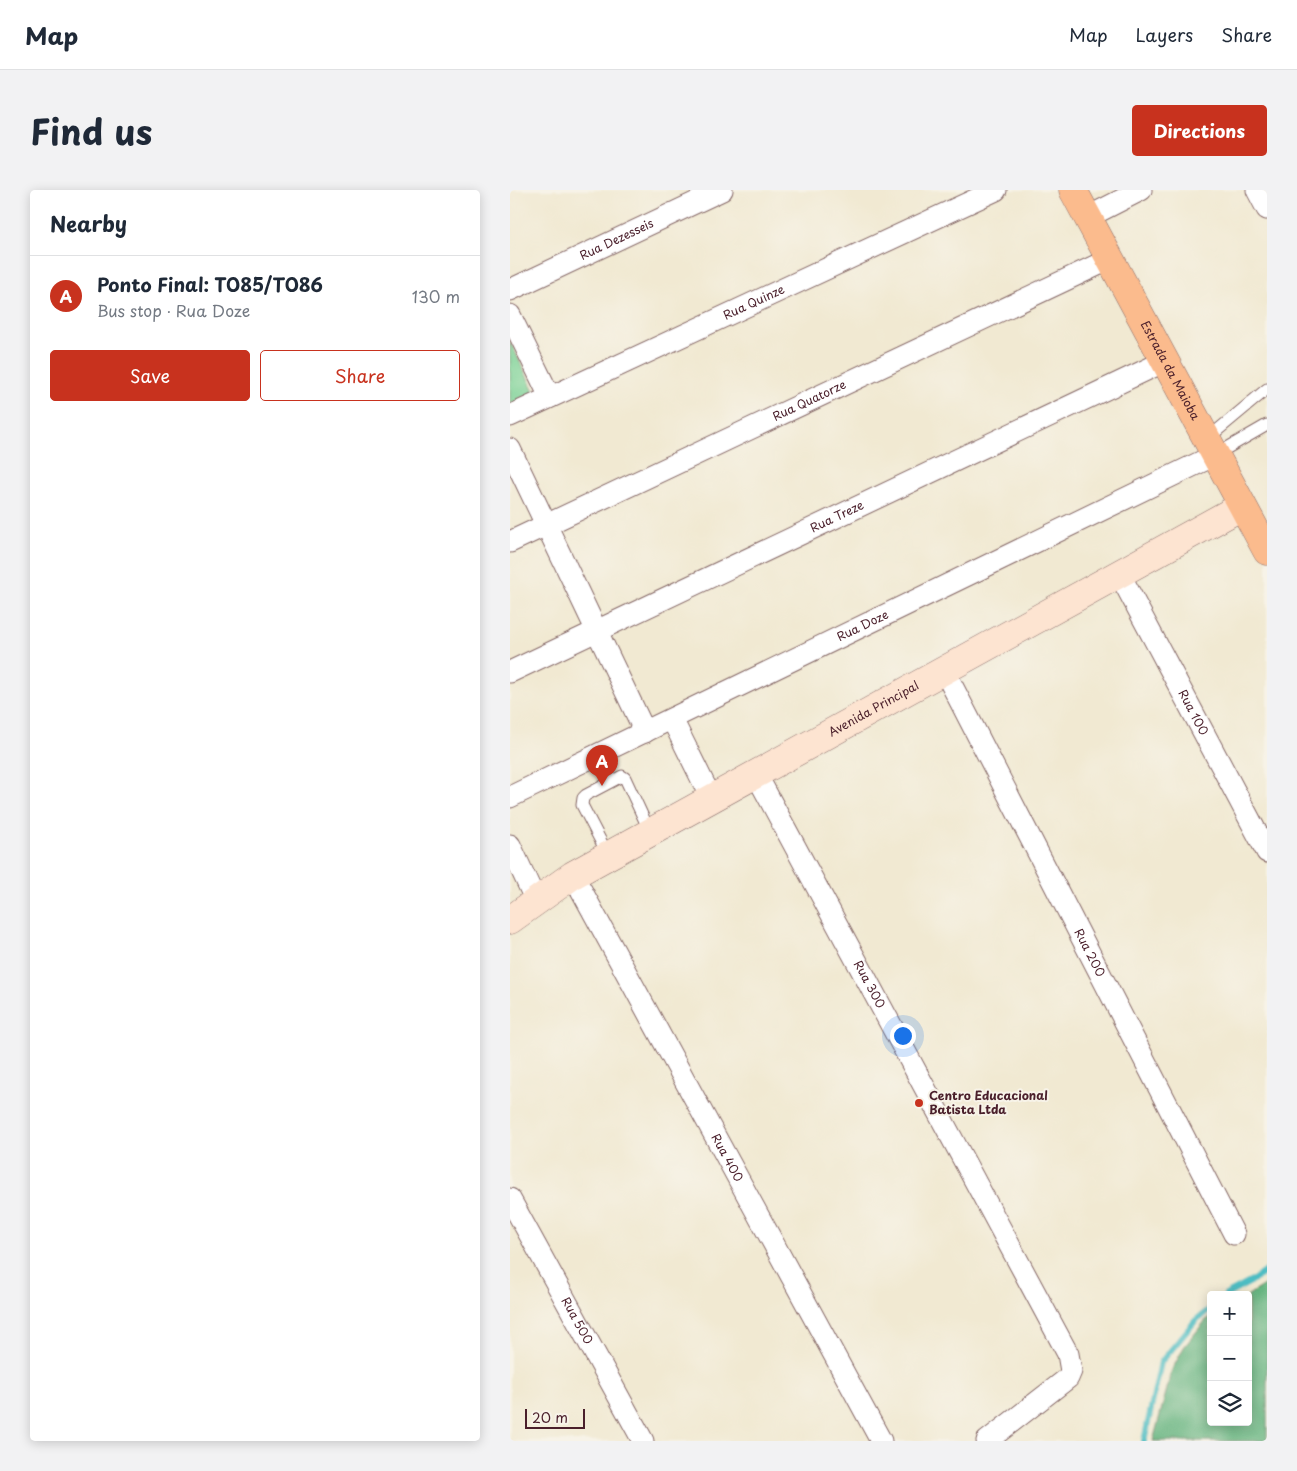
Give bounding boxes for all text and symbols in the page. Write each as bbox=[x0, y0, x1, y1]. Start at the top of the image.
text: Map bbox=[25, 17, 78, 53]
text: Map bbox=[1069, 21, 1108, 48]
text: Layers bbox=[1136, 21, 1193, 48]
text: Share bbox=[1221, 21, 1272, 48]
text: Find us bbox=[30, 104, 152, 157]
button: Directions bbox=[1132, 105, 1267, 156]
text: Nearby bbox=[50, 207, 127, 239]
street label: Rua Dezesseis bbox=[576, 213, 657, 264]
text: Ponto Final: T085/T086 bbox=[97, 270, 323, 298]
street label: Rua Quinze bbox=[720, 279, 788, 324]
text: A bbox=[60, 284, 72, 308]
text: 130 m bbox=[412, 284, 460, 308]
text: Bus stop · Rua Doze bbox=[97, 298, 250, 322]
street label: Estrada da Maioba bbox=[1137, 317, 1205, 423]
button: Save bbox=[50, 350, 250, 401]
button: Share bbox=[260, 350, 460, 401]
street label: Rua Quatorze bbox=[769, 375, 849, 425]
street label: Rua Treze bbox=[807, 495, 867, 536]
street label: Rua Doze bbox=[833, 605, 891, 645]
street label: Avenida Principal bbox=[825, 676, 922, 741]
street label: Rua 100 bbox=[1174, 686, 1214, 738]
pin: A bbox=[586, 745, 618, 786]
street label: Rua 200 bbox=[1070, 925, 1110, 980]
street label: Rua 300 bbox=[850, 957, 890, 1011]
your location bbox=[890, 1023, 916, 1049]
place label: Centro Educacional Batista Ltda bbox=[929, 1086, 1048, 1118]
marker: Centro Educacional Batista Ltda bbox=[913, 1097, 925, 1109]
street label: Rua 400 bbox=[707, 1130, 748, 1185]
map controls bbox=[1207, 1291, 1252, 1426]
button: + bbox=[1207, 1291, 1252, 1336]
street label: Rua 500 bbox=[558, 1294, 598, 1347]
button: − bbox=[1207, 1336, 1252, 1381]
button: layers bbox=[1207, 1381, 1252, 1426]
scale bar bbox=[525, 1406, 585, 1429]
text: 20 m bbox=[532, 1407, 568, 1428]

